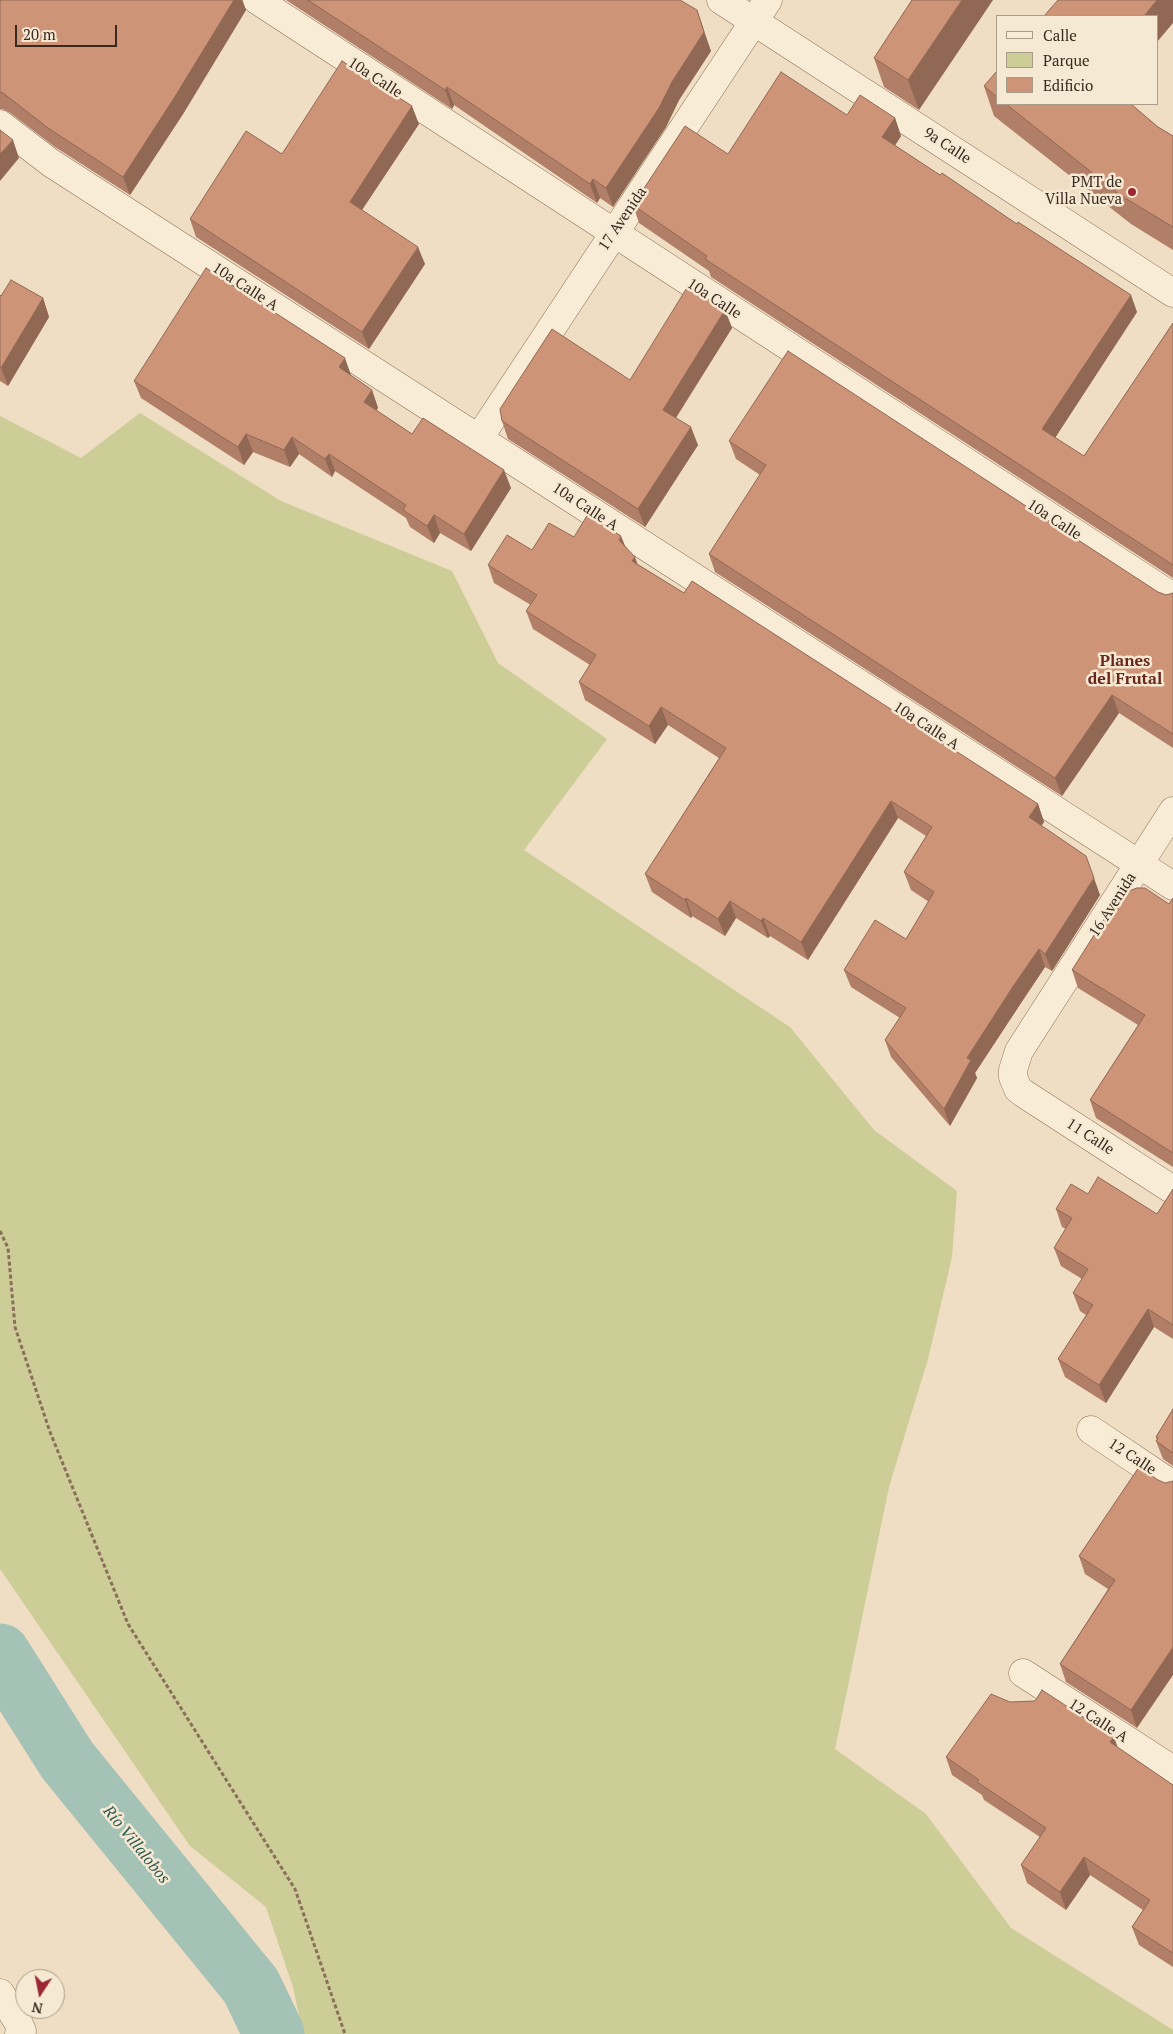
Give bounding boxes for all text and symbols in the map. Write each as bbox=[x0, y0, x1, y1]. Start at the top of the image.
scale bar bbox=[18, 15, 120, 47]
legend bbox=[996, 15, 1158, 105]
text: 20 m bbox=[23, 24, 56, 44]
text: Calle bbox=[1043, 25, 1077, 45]
text: Parque bbox=[1043, 50, 1090, 70]
street label: 10a Calle bbox=[345, 54, 405, 102]
text: Edificio bbox=[1043, 75, 1093, 95]
street label: 9a Calle bbox=[920, 124, 974, 168]
place label: PMT de Villa Nueva bbox=[1045, 174, 1122, 209]
street label: 17 Avenida bbox=[595, 184, 651, 254]
marker: PMT de Villa Nueva bbox=[1126, 186, 1138, 198]
street label: 10a Calle A bbox=[209, 259, 281, 315]
street label: 10a Calle bbox=[684, 275, 744, 323]
street label: 10a Calle A bbox=[549, 479, 621, 535]
street label: 10a Calle bbox=[1024, 496, 1084, 544]
district label: Planes del Frutal bbox=[1088, 651, 1162, 689]
street label: 10a Calle A bbox=[890, 698, 962, 754]
street label: 16 Avenida bbox=[1086, 869, 1140, 941]
street label: 11 Calle bbox=[1063, 1115, 1117, 1159]
street label: 12 Calle bbox=[1105, 1435, 1159, 1479]
street label: 12 Calle A bbox=[1065, 1695, 1131, 1747]
water label: Río Villalobos bbox=[99, 1802, 173, 1888]
north arrow bbox=[15, 1969, 65, 2019]
text: N bbox=[30, 1998, 44, 2019]

